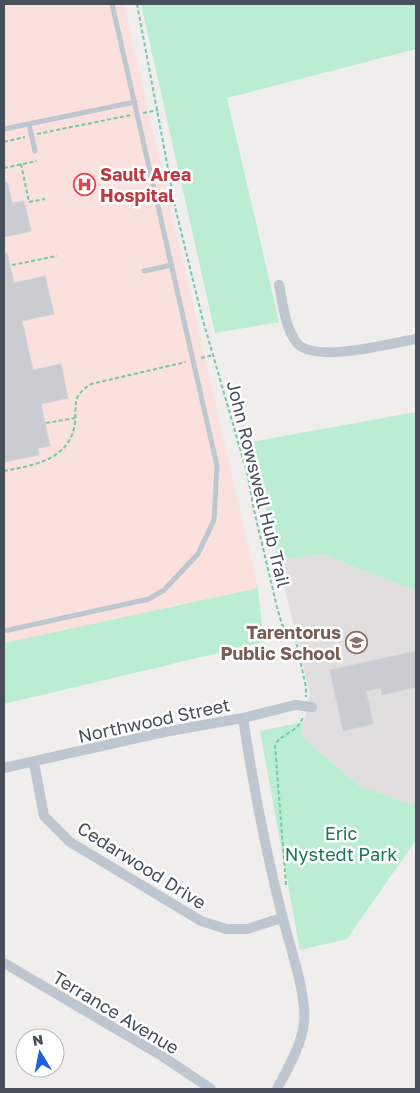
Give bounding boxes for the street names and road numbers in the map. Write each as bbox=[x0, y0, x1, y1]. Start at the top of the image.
street label: John Rowswell Hub Trail bbox=[223, 378, 295, 590]
street label: Northwood Street bbox=[76, 693, 232, 747]
street label: Cedarwood Drive bbox=[74, 817, 210, 913]
street label: Terrance Avenue bbox=[49, 966, 183, 1058]

